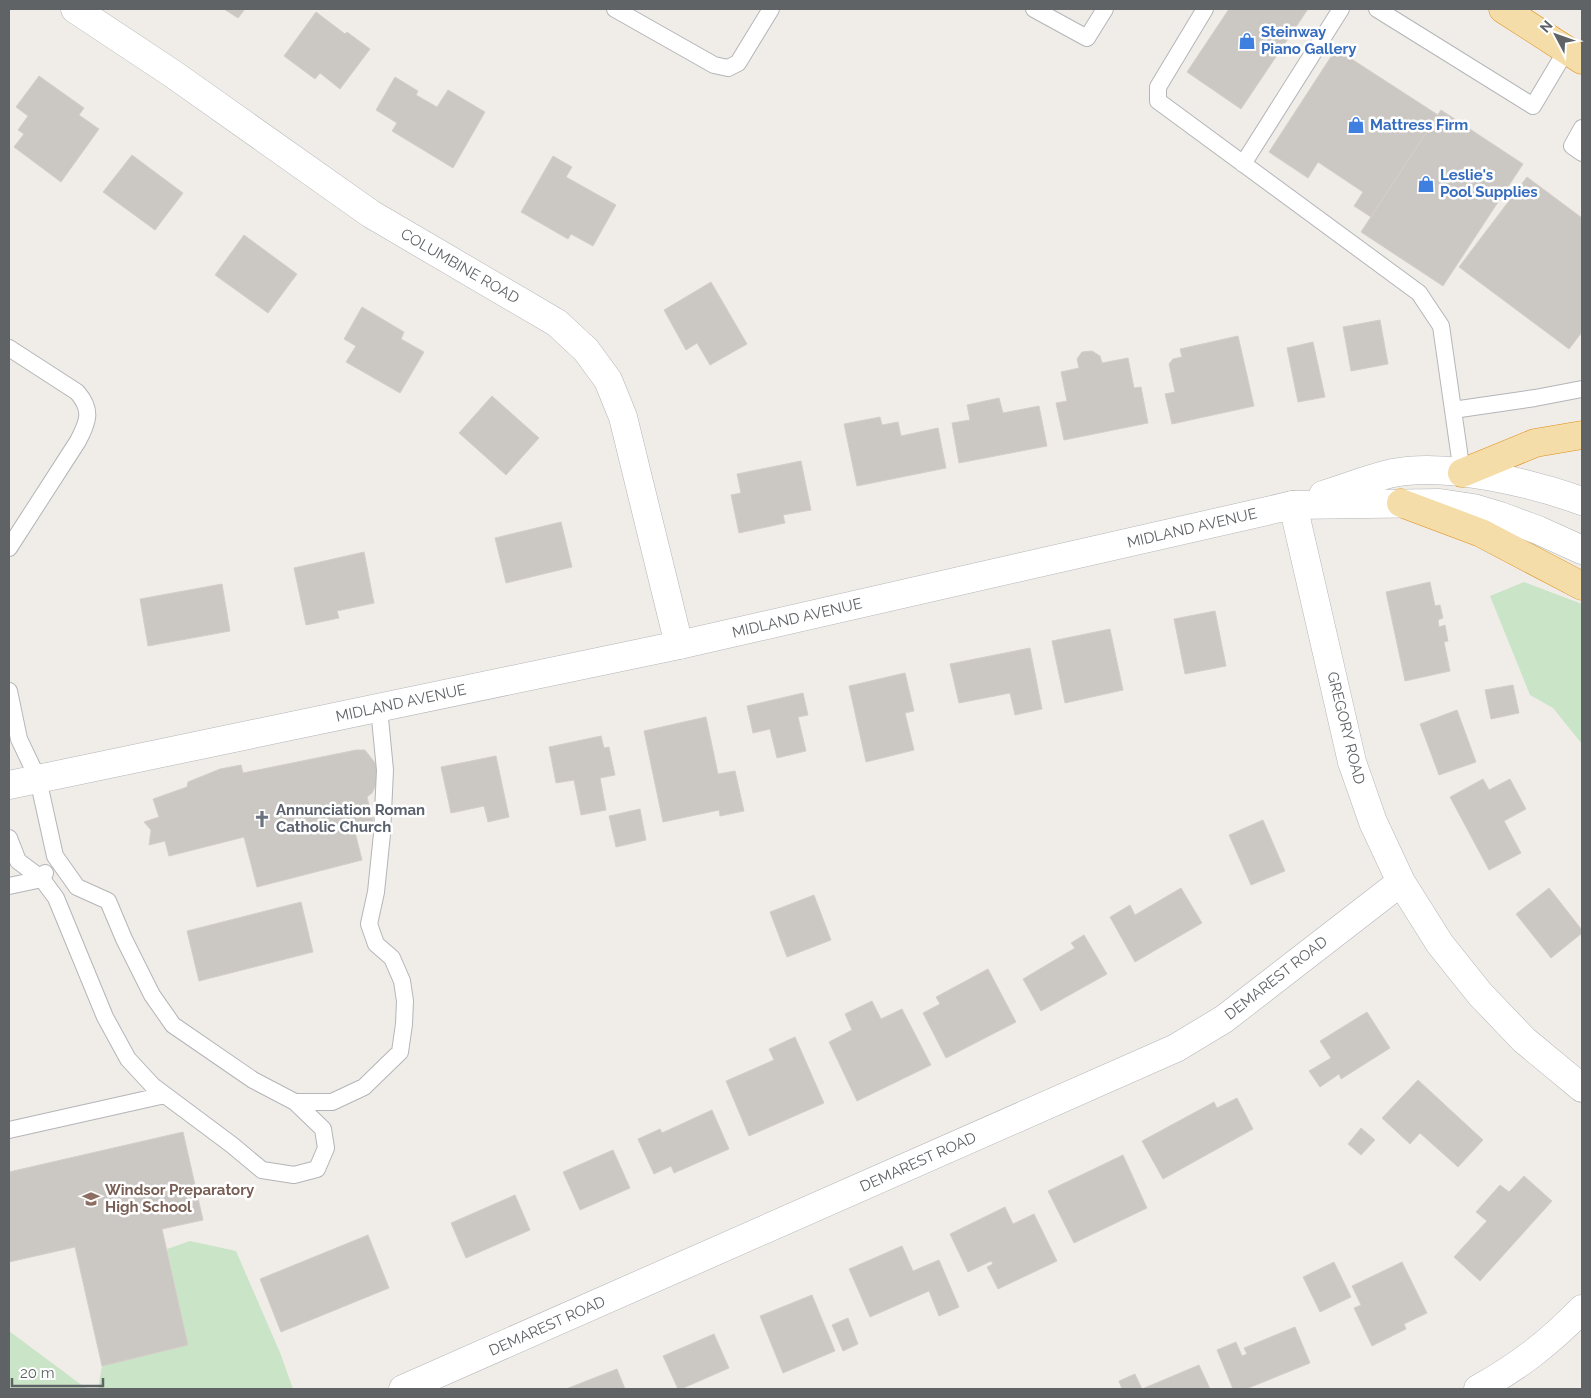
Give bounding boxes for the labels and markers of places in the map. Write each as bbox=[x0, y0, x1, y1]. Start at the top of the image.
place label: Steinway Piano Gallery bbox=[1261, 23, 1357, 58]
shop icon: Steinway Piano Gallery bbox=[1237, 31, 1257, 51]
shop icon: Mattress Firm bbox=[1346, 115, 1366, 135]
place label: Mattress Firm bbox=[1370, 116, 1468, 134]
place label: Leslie's Pool Supplies bbox=[1440, 166, 1538, 201]
shop icon: Leslie's Pool Supplies bbox=[1416, 174, 1436, 194]
place label: Annunciation Roman Catholic Church bbox=[276, 801, 425, 836]
church icon: Annunciation Roman Catholic Church bbox=[252, 809, 272, 829]
place label: Windsor Preparatory High School bbox=[105, 1181, 255, 1216]
school or university icon: Windsor Preparatory High School bbox=[81, 1189, 101, 1209]

